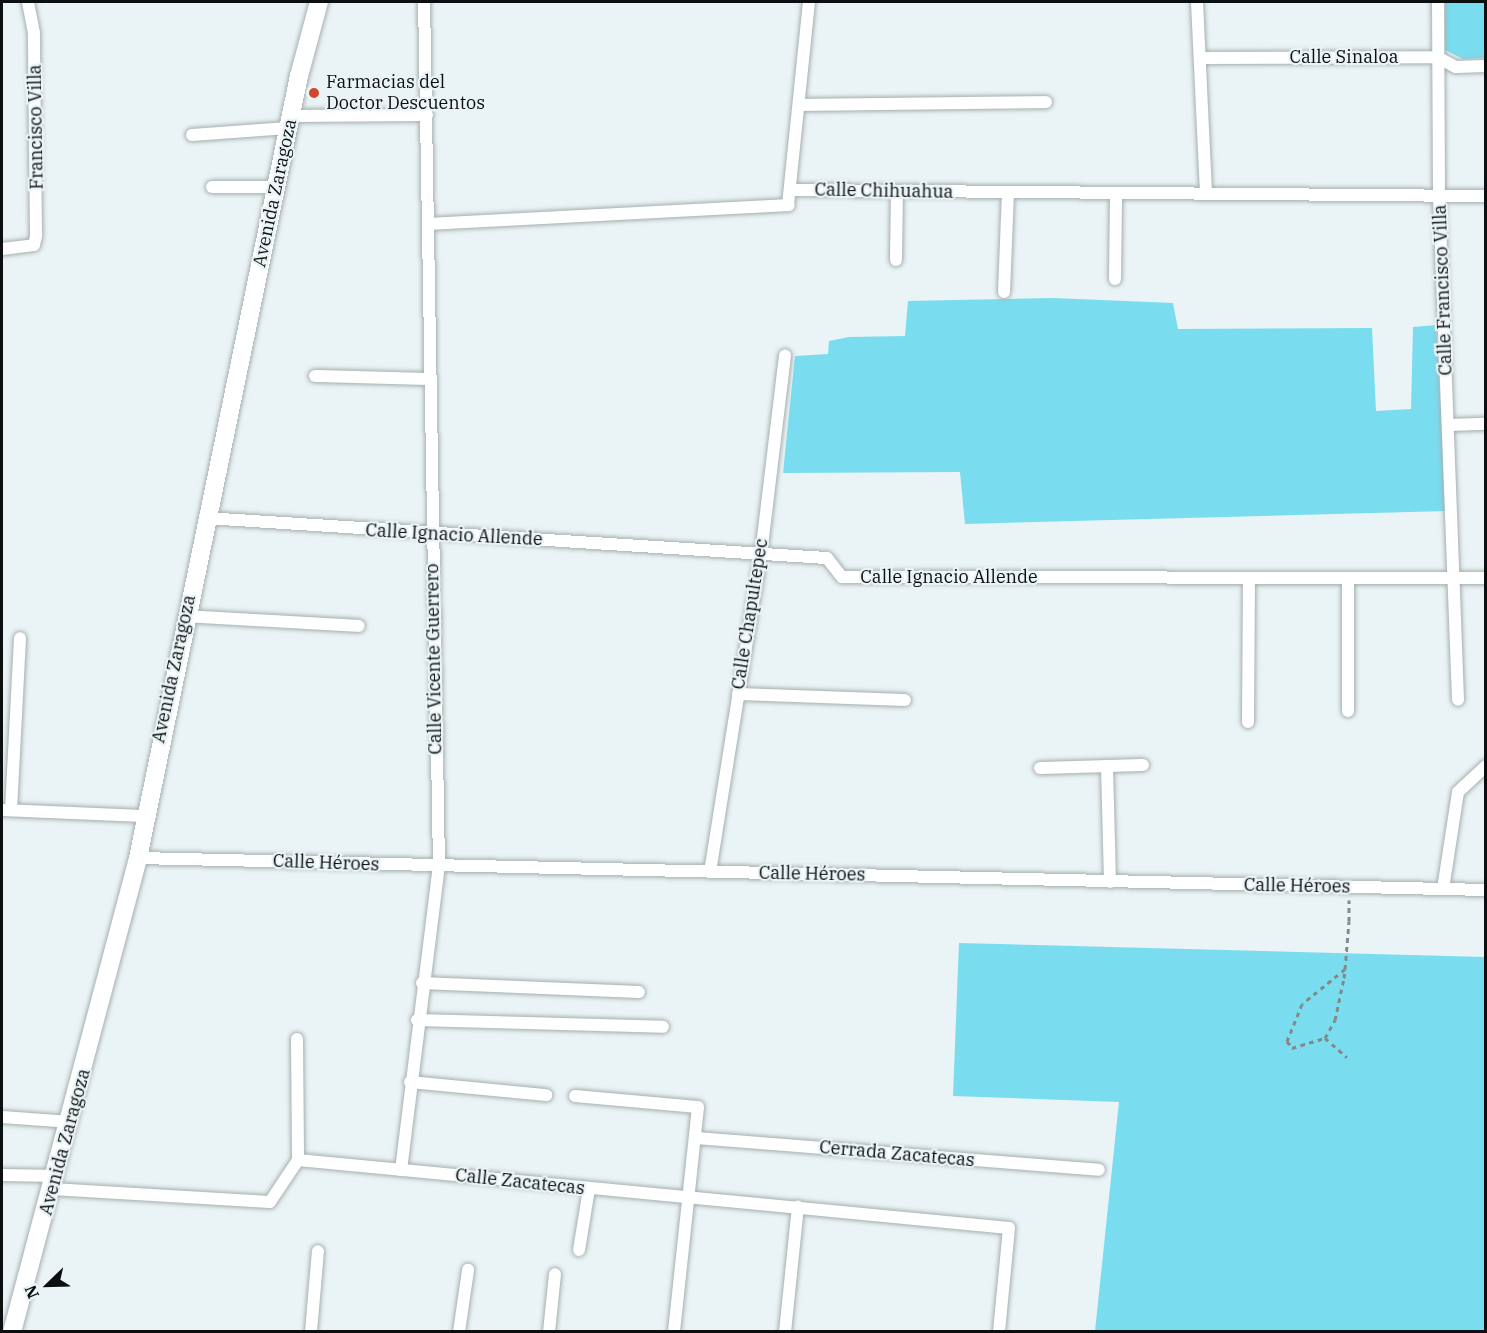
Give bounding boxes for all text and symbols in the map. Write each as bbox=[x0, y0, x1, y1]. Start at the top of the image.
street label: Calle Sinaloa bbox=[1289, 46, 1399, 68]
street label: Francisco Villa bbox=[24, 64, 48, 190]
place label: Farmacias del Doctor Descuentos bbox=[326, 72, 485, 115]
marker: Farmacias del Doctor Descuentos bbox=[307, 86, 321, 100]
street label: Avenida Zaragoza bbox=[249, 117, 301, 269]
street label: Calle Chihuahua bbox=[814, 179, 954, 203]
street label: Calle Francisco Villa bbox=[1429, 204, 1457, 376]
street label: Calle Ignacio Allende bbox=[365, 520, 543, 550]
street label: Calle Chapultepec bbox=[727, 537, 773, 691]
street label: Calle Vicente Guerrero bbox=[422, 563, 446, 755]
street label: Calle Ignacio Allende bbox=[860, 566, 1038, 588]
street label: Avenida Zaragoza bbox=[148, 593, 200, 745]
street label: Calle Héroes bbox=[272, 850, 380, 876]
street label: Calle Héroes bbox=[759, 862, 865, 886]
street label: Calle Héroes bbox=[1244, 874, 1350, 898]
street label: Avenida Zaragoza bbox=[35, 1066, 95, 1218]
street label: Cerrada Zacatecas bbox=[818, 1136, 976, 1172]
street label: Calle Zacatecas bbox=[454, 1164, 586, 1200]
north arrow bbox=[18, 1255, 78, 1315]
text: N bbox=[20, 1282, 43, 1302]

